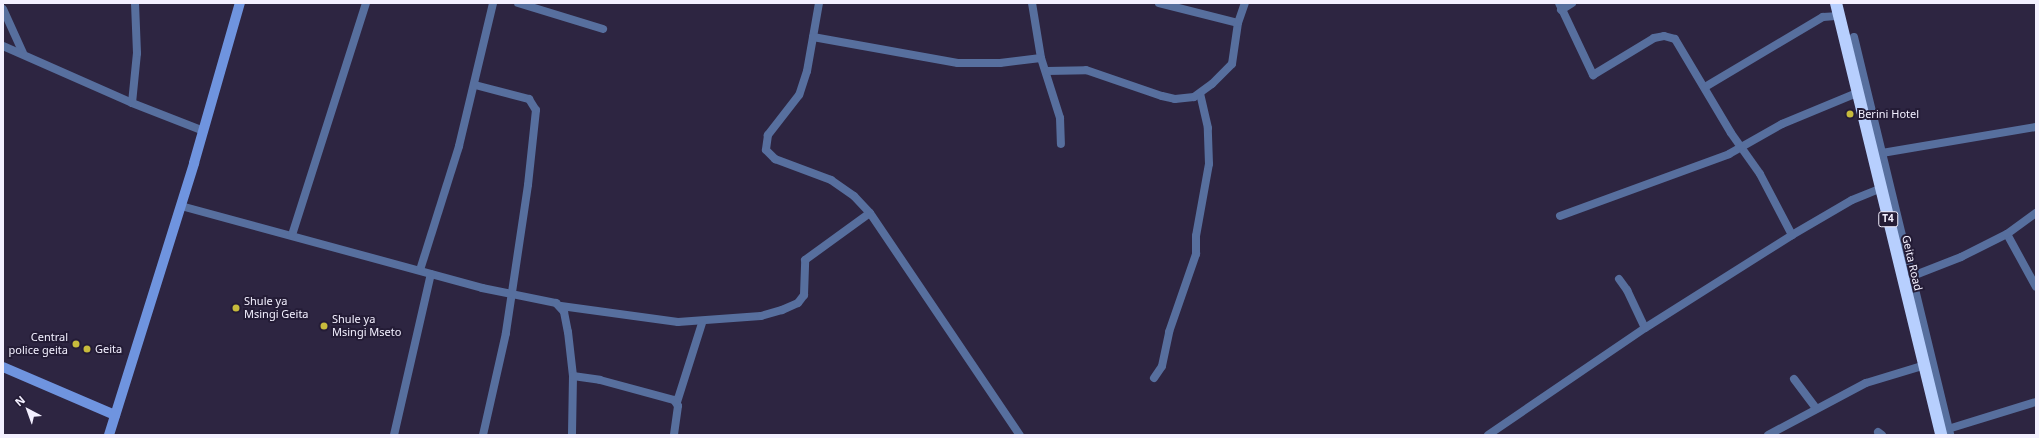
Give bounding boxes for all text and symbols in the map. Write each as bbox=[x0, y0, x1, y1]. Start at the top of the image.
place label: Berini Hotel bbox=[1858, 107, 1919, 121]
marker: Berini Hotel bbox=[1845, 109, 1855, 119]
road number: T4 bbox=[1878, 211, 1898, 227]
street label: Geita Road bbox=[1899, 234, 1925, 292]
place label: Shule ya Msingi Geita bbox=[244, 295, 309, 321]
marker: Shule ya Msingi Geita bbox=[231, 303, 241, 313]
place label: Shule ya Msingi Mseto bbox=[332, 313, 401, 339]
marker: Shule ya Msingi Mseto bbox=[319, 321, 329, 331]
place label: Central police geita bbox=[9, 331, 68, 357]
marker: Central police geita bbox=[71, 339, 81, 349]
place label: Geita bbox=[95, 342, 122, 356]
marker: Geita bbox=[82, 344, 92, 354]
north arrow bbox=[8, 390, 48, 430]
text: N bbox=[11, 392, 28, 409]

